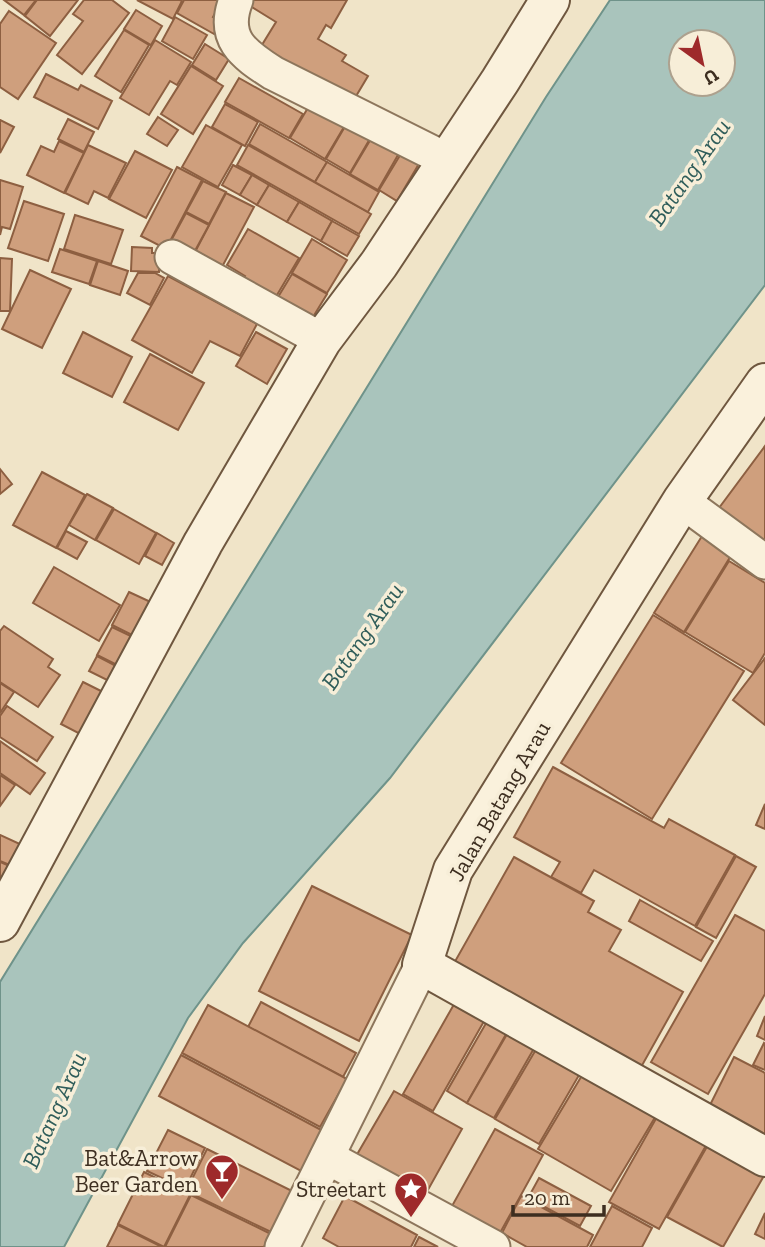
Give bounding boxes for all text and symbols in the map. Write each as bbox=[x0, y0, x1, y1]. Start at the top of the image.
north arrow bbox=[667, 28, 737, 98]
text: U bbox=[699, 63, 723, 90]
water label: Batang Arau bbox=[642, 113, 736, 231]
water label: Batang Arau bbox=[315, 577, 409, 695]
street label: Jalan Batang Arau bbox=[442, 716, 556, 886]
water label: Batang Arau bbox=[16, 1048, 92, 1172]
place label: Bat&Arrow Beer Garden bbox=[75, 1144, 198, 1198]
bar icon: Bat&Arrow Beer Garden bbox=[203, 1152, 241, 1201]
place icon: Streetart bbox=[392, 1170, 430, 1219]
scale bar bbox=[513, 1174, 604, 1218]
place label: Streetart bbox=[296, 1175, 386, 1203]
text: 20 m bbox=[524, 1185, 570, 1210]

